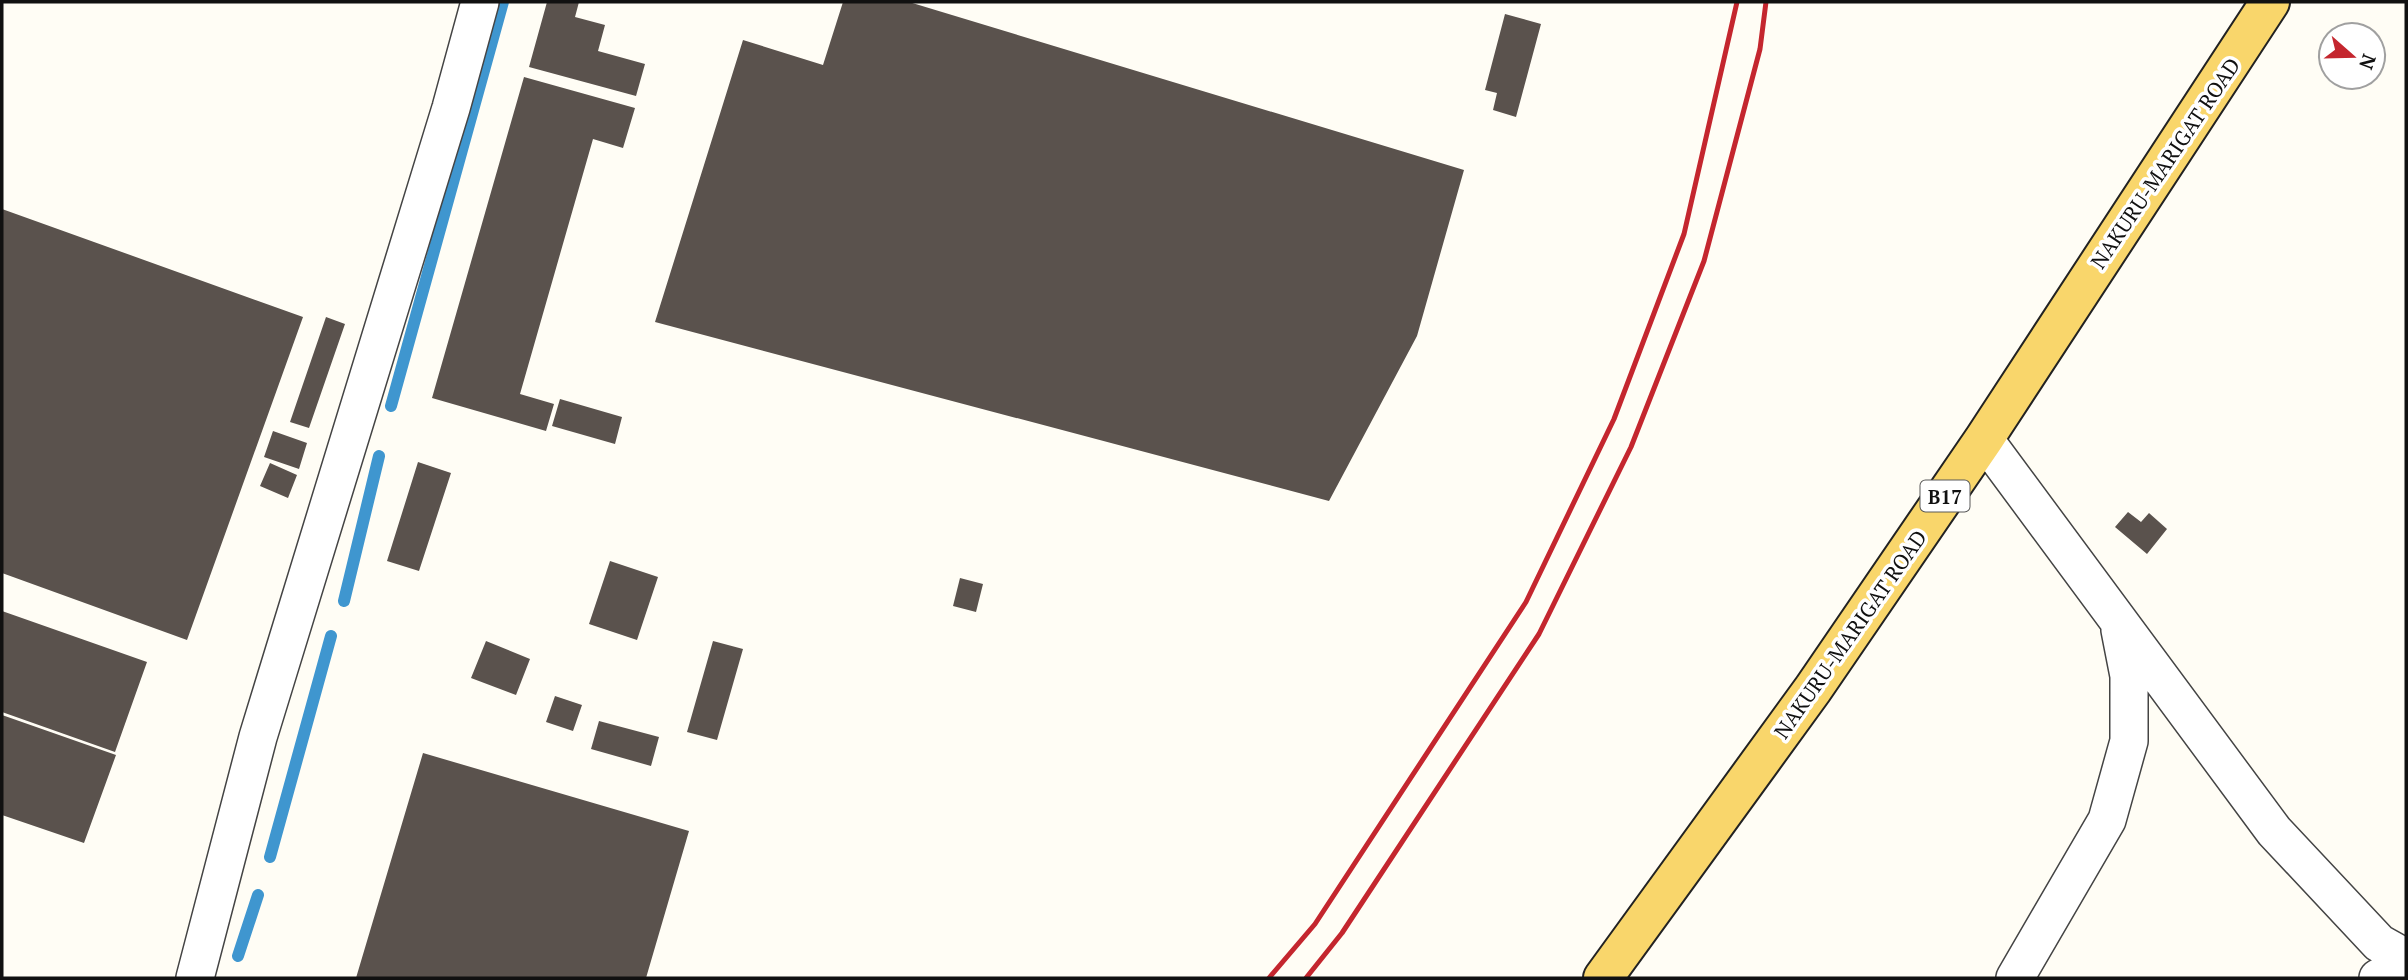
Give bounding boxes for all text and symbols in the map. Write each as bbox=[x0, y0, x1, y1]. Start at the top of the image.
north arrow bbox=[2317, 21, 2387, 91]
text: N bbox=[2354, 51, 2383, 74]
street label: NAKURU-MARIGAT ROAD bbox=[2084, 52, 2246, 274]
road number: B17 bbox=[1920, 481, 1969, 512]
street label: NAKURU-MARIGAT ROAD bbox=[1767, 524, 1933, 744]

